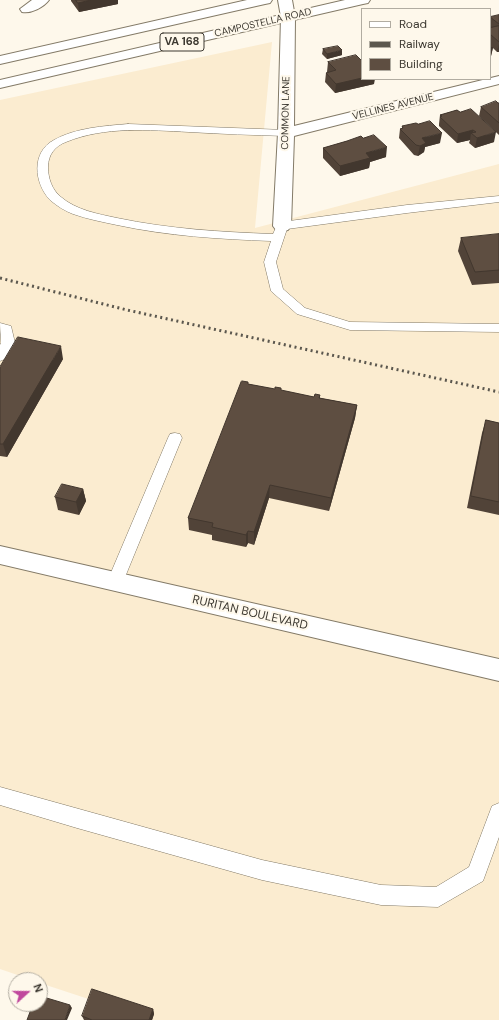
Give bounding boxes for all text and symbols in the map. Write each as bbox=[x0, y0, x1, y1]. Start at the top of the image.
street label: CAMPOSTELLA ROAD bbox=[213, 6, 313, 40]
legend bbox=[361, 8, 491, 80]
text: Road bbox=[399, 16, 427, 32]
road number: VA 168 bbox=[160, 33, 204, 51]
text: Railway bbox=[399, 36, 440, 52]
text: Building bbox=[399, 56, 443, 72]
street label: COMMON LANE bbox=[279, 76, 293, 150]
street label: VELLINES AVENUE bbox=[351, 91, 435, 123]
street label: RURITAN BOULEVARD bbox=[191, 593, 309, 633]
north arrow bbox=[8, 972, 48, 1012]
text: N bbox=[30, 982, 46, 994]

